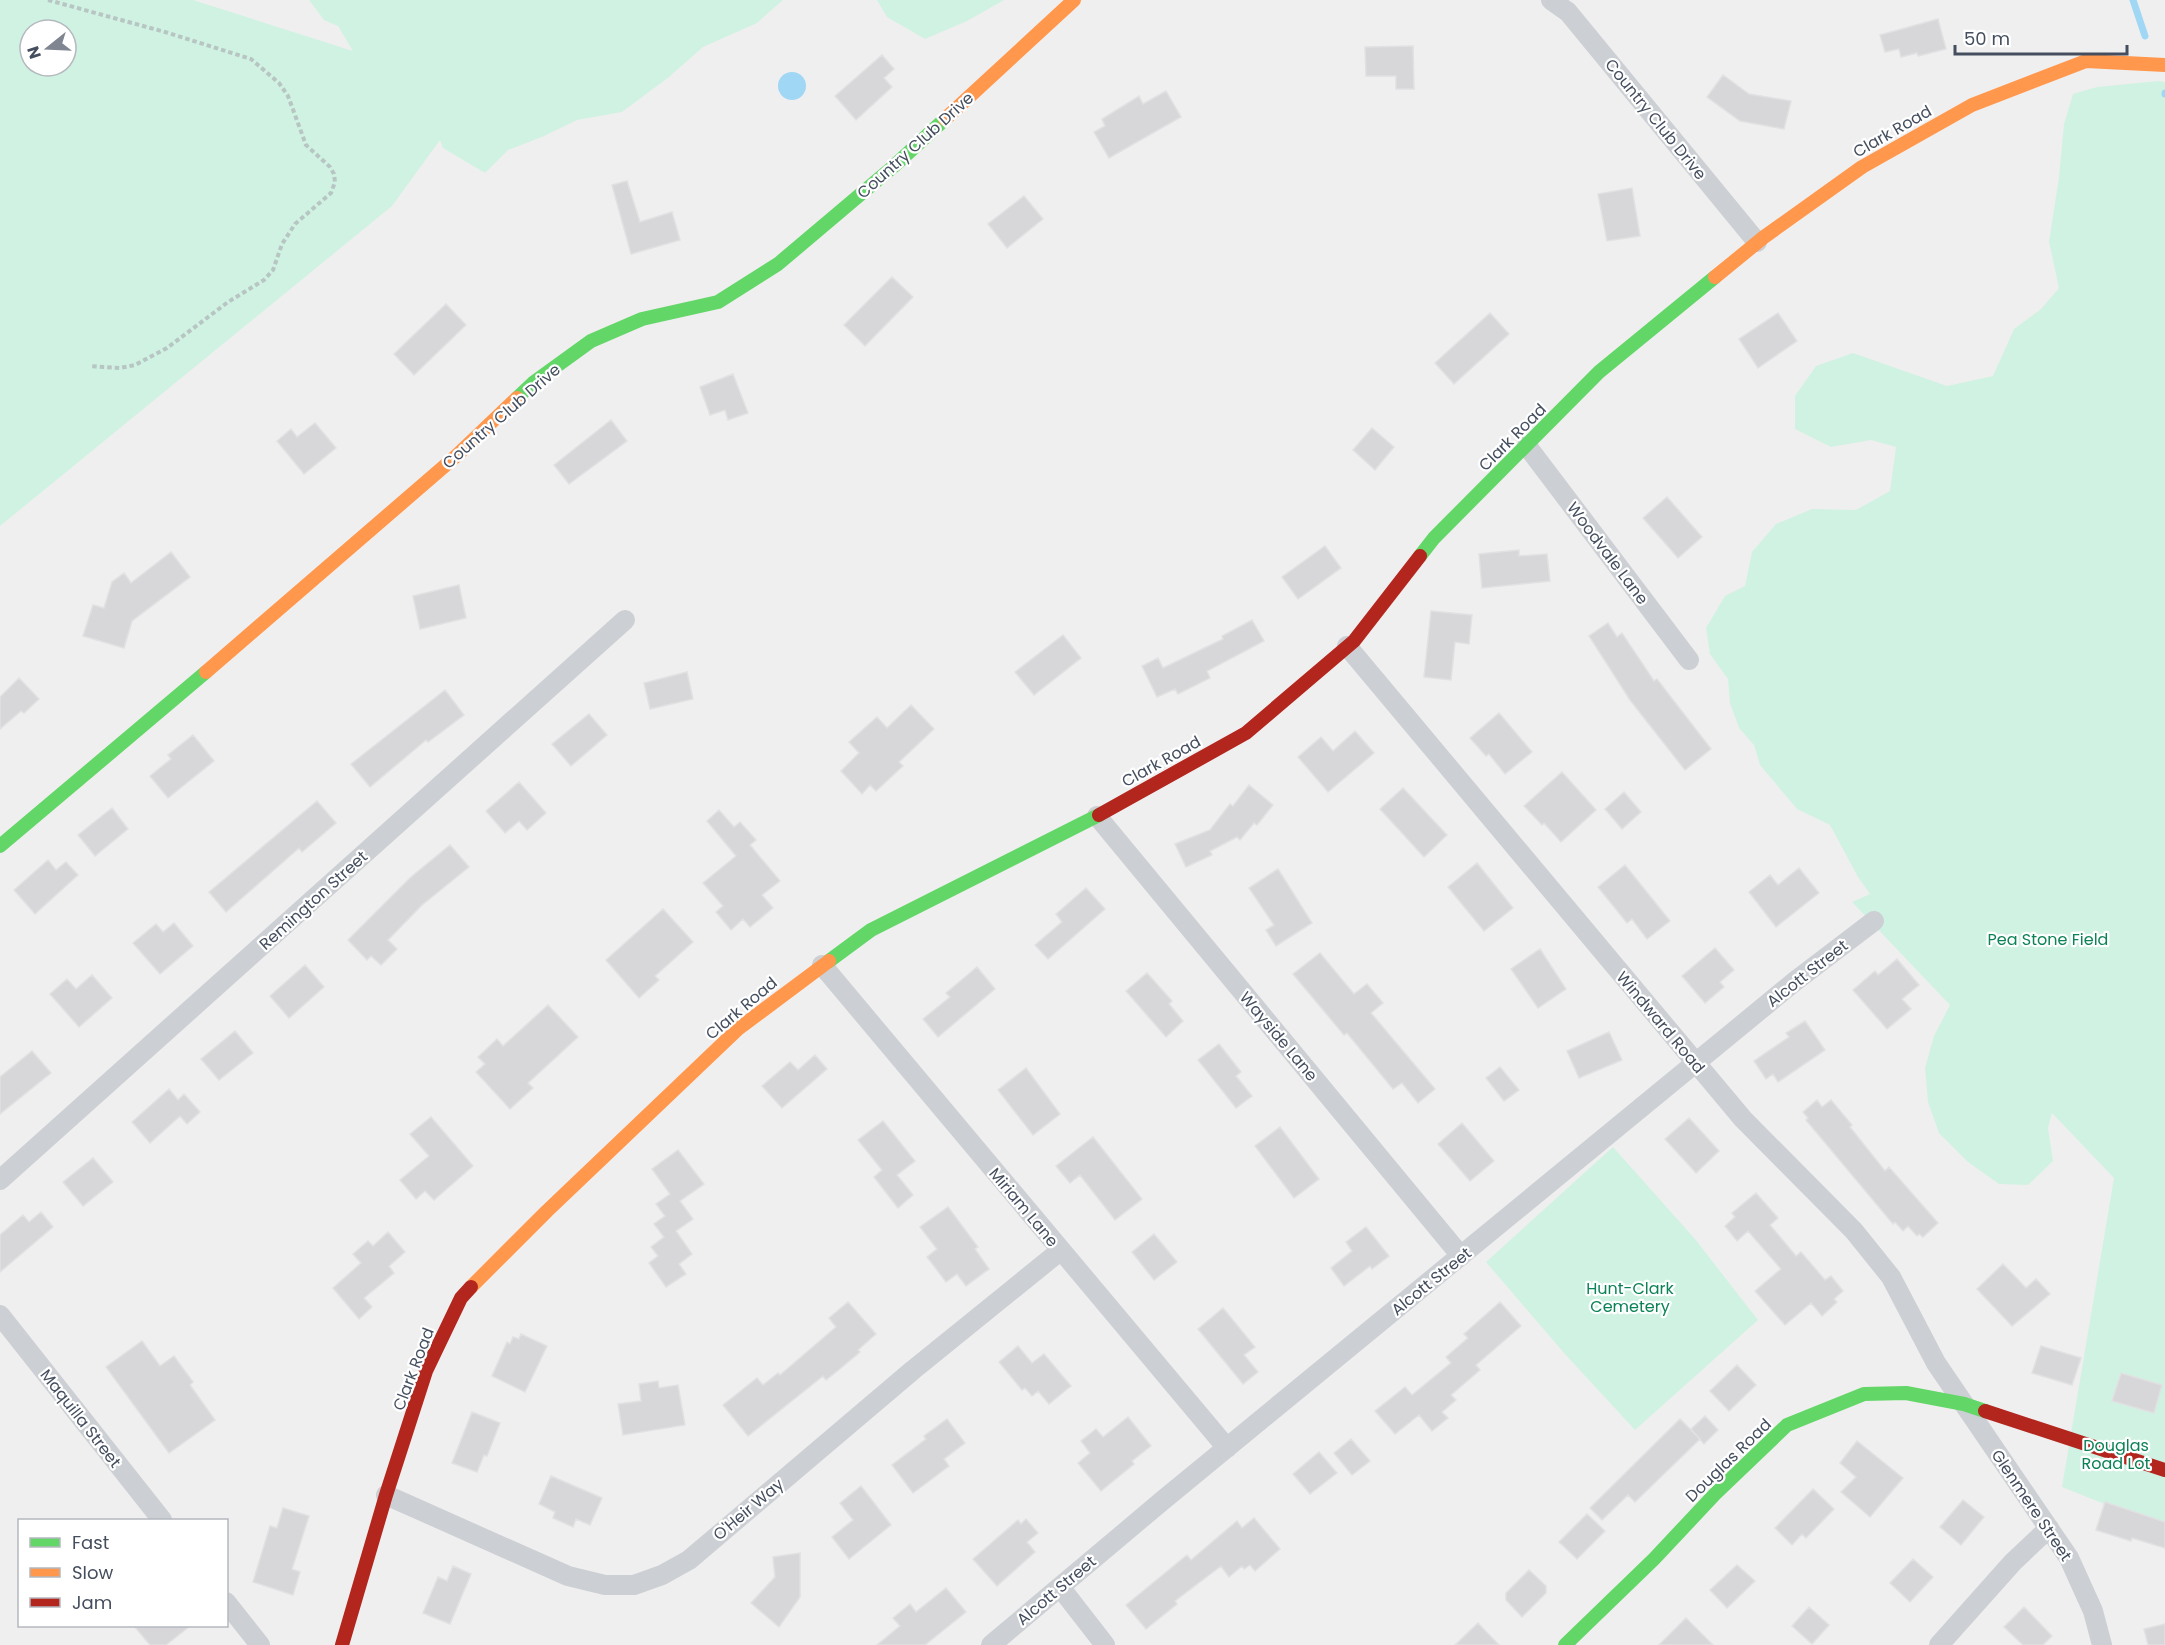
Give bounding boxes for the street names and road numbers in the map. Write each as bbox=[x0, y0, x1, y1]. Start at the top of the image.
street label: Country Club Drive bbox=[1600, 54, 1712, 185]
street label: Country Club Drive bbox=[852, 87, 979, 204]
street label: Clark Road bbox=[1849, 100, 1936, 163]
street label: Country Club Drive bbox=[437, 358, 565, 474]
street label: Clark Road bbox=[1473, 398, 1551, 476]
street label: Woodvale Lane bbox=[1561, 497, 1654, 609]
street label: Clark Road bbox=[1118, 730, 1205, 793]
street label: Remington Street bbox=[254, 845, 373, 955]
street label: Alcott Street bbox=[1762, 934, 1853, 1012]
street label: Windward Road bbox=[1611, 966, 1710, 1078]
street label: Clark Road bbox=[701, 972, 782, 1045]
street label: Wayside Lane bbox=[1234, 987, 1323, 1086]
street label: Miriam Lane bbox=[984, 1163, 1064, 1252]
street label: Alcott Street bbox=[1386, 1242, 1477, 1321]
street label: Clark Road bbox=[387, 1324, 440, 1414]
street label: Maquilla Street bbox=[35, 1364, 127, 1473]
street label: Douglas Road bbox=[1680, 1413, 1776, 1507]
street label: Glenmere Street bbox=[1986, 1445, 2078, 1566]
street label: O'Heir Way bbox=[708, 1473, 789, 1546]
street label: Alcott Street bbox=[1012, 1550, 1101, 1631]

